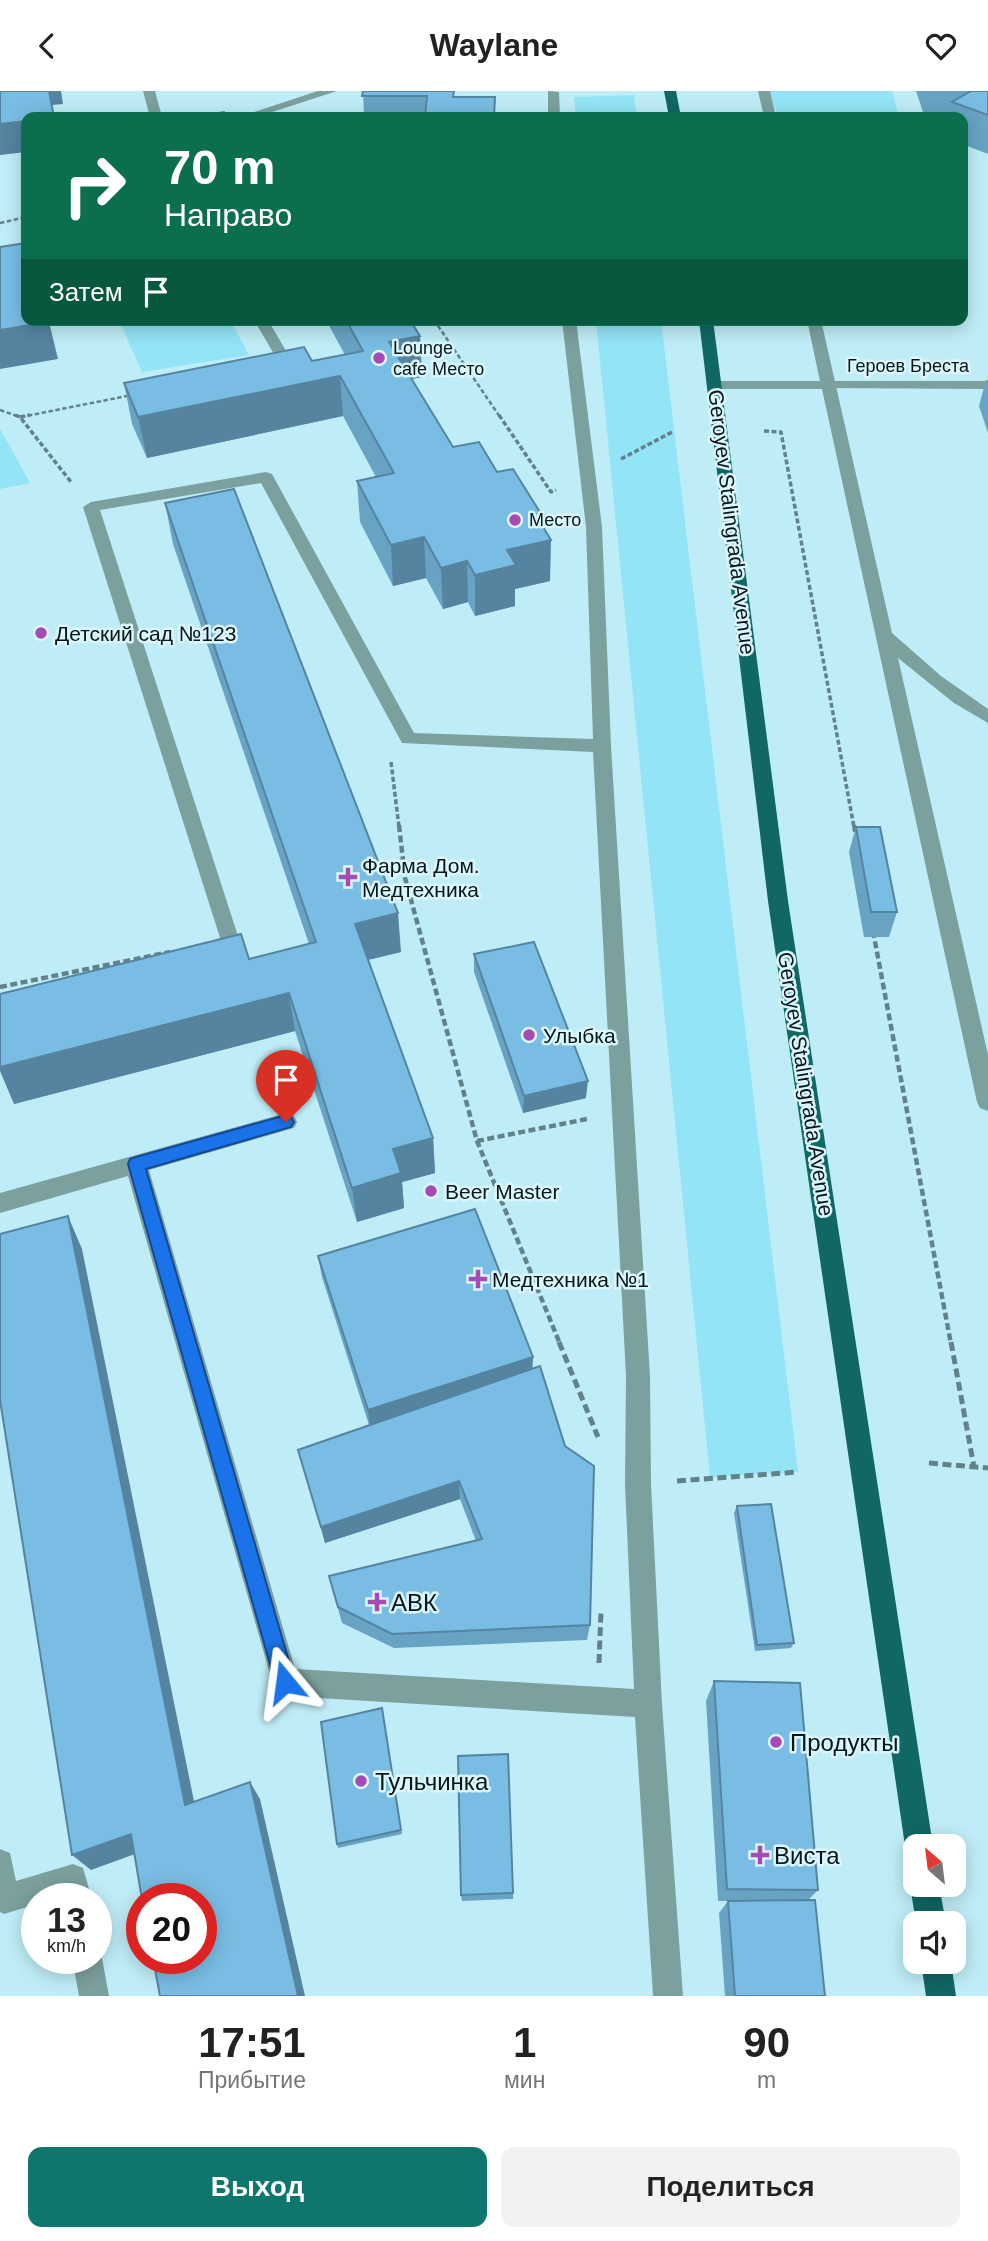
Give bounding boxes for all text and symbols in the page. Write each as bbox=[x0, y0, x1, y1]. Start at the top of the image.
icon: back bbox=[28, 27, 66, 65]
text: Waylane bbox=[430, 27, 558, 63]
icon: heart bbox=[922, 27, 960, 65]
icon: right bbox=[49, 140, 140, 231]
text: 70 m bbox=[164, 140, 276, 194]
text: Направо bbox=[164, 197, 292, 233]
icon: arrive bbox=[137, 273, 175, 311]
text: Затем bbox=[49, 277, 123, 307]
place label: Lounge cafe Место bbox=[393, 338, 484, 379]
marker: Lounge cafe Место bbox=[371, 350, 387, 366]
street label: Героев Бреста bbox=[847, 356, 970, 376]
street label: Geroyev Stalingrada Avenue bbox=[704, 388, 760, 656]
place label: Место bbox=[529, 510, 581, 530]
marker: Место bbox=[507, 512, 523, 528]
place label: Детский сад №123 bbox=[55, 622, 236, 645]
marker: Детский сад №123 bbox=[33, 625, 49, 641]
place label: Фарма Дом. Медтехника bbox=[362, 854, 480, 901]
marker: Фарма Дом. Медтехника bbox=[340, 869, 356, 885]
street label: Geroyev Stalingrada Avenue bbox=[774, 950, 838, 1218]
place label: Улыбка bbox=[543, 1024, 616, 1047]
marker: Улыбка bbox=[521, 1027, 537, 1043]
pin bbox=[256, 1050, 316, 1122]
icon: arrive bbox=[267, 1061, 305, 1099]
place label: Beer Master bbox=[445, 1180, 559, 1203]
marker: Beer Master bbox=[423, 1183, 439, 1199]
place label: Медтехника №1 bbox=[492, 1268, 649, 1291]
marker: Медтехника №1 bbox=[470, 1271, 486, 1287]
place label: АВК bbox=[391, 1589, 437, 1616]
marker: АВК bbox=[369, 1594, 385, 1610]
position arrow bbox=[248, 1645, 322, 1719]
place label: Продукты bbox=[790, 1729, 898, 1756]
marker: Продукты bbox=[768, 1734, 784, 1750]
place label: Тульчинка bbox=[375, 1768, 489, 1795]
marker: Тульчинка bbox=[353, 1773, 369, 1789]
north arrow bbox=[903, 1834, 966, 1897]
map controls bbox=[903, 1834, 966, 1974]
place label: Виста bbox=[774, 1842, 840, 1869]
marker: Виста bbox=[752, 1847, 768, 1863]
speed limit sign: 20 bbox=[126, 1883, 217, 1974]
text: 13 bbox=[47, 1900, 86, 1939]
button: sound bbox=[903, 1911, 966, 1974]
text: km/h bbox=[47, 1936, 86, 1956]
text: 17:51 bbox=[198, 2019, 306, 2066]
text: 1 bbox=[513, 2019, 536, 2066]
text: 90 bbox=[743, 2019, 790, 2066]
text: Прибытие bbox=[198, 2067, 306, 2093]
text: мин bbox=[504, 2067, 545, 2093]
text: m bbox=[757, 2067, 776, 2093]
button: Выход bbox=[28, 2147, 487, 2227]
button: Поделиться bbox=[501, 2147, 960, 2227]

